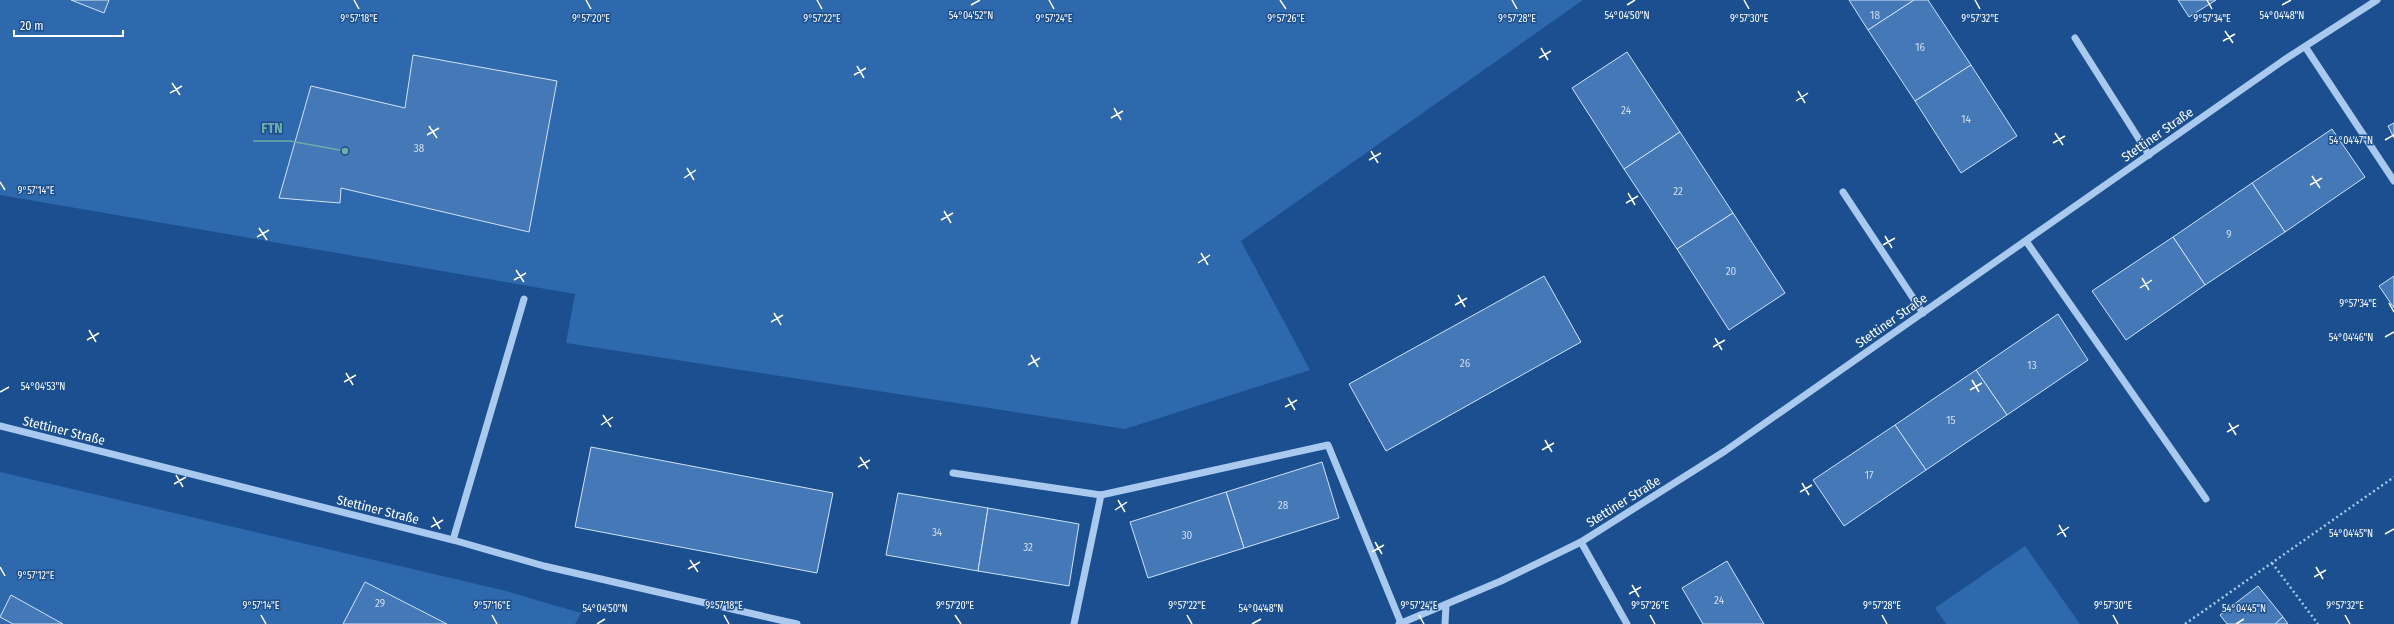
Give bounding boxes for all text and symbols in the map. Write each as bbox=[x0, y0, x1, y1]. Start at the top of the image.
house number: 18 bbox=[1870, 9, 1880, 22]
text: 54°04'52"N bbox=[949, 10, 993, 22]
text: 54°04'50"N bbox=[1604, 10, 1650, 22]
text: 54°04'48"N bbox=[2260, 10, 2304, 22]
scale bar bbox=[14, 12, 123, 38]
text: 9°57'18"E bbox=[340, 13, 378, 25]
text: 9°57'20"E bbox=[572, 13, 610, 25]
text: 9°57'22"E bbox=[803, 13, 841, 25]
text: 9°57'24"E bbox=[1035, 13, 1073, 25]
text: 9°57'26"E bbox=[1267, 13, 1305, 25]
text: 9°57'28"E bbox=[1498, 13, 1536, 25]
text: 9°57'30"E bbox=[1730, 13, 1768, 25]
text: 9°57'32"E bbox=[1961, 13, 1999, 25]
text: 9°57'34"E bbox=[2193, 13, 2231, 25]
text: 20 m bbox=[20, 19, 44, 33]
house number: 16 bbox=[1915, 41, 1925, 54]
house number: 24 bbox=[1621, 104, 1632, 117]
street label: Stettiner Straße bbox=[2119, 104, 2196, 165]
house number: 14 bbox=[1961, 113, 1971, 126]
callout: FTN bbox=[253, 115, 290, 141]
text: FTN bbox=[261, 120, 283, 137]
text: 54°04'47"N bbox=[2329, 135, 2373, 147]
house number: 38 bbox=[414, 142, 425, 155]
text: 9°57'14"E bbox=[18, 185, 55, 197]
house number: 22 bbox=[1673, 185, 1683, 198]
house number: 9 bbox=[2226, 228, 2232, 241]
house number: 20 bbox=[1726, 265, 1737, 278]
street label: Stettiner Straße bbox=[1853, 290, 1930, 351]
text: 9°57'34"E bbox=[2339, 298, 2377, 310]
text: 54°04'46"N bbox=[2329, 332, 2373, 344]
house number: 26 bbox=[1460, 357, 1471, 370]
house number: 13 bbox=[2027, 359, 2037, 372]
text: 54°04'53"N bbox=[21, 381, 65, 393]
street label: Stettiner Straße bbox=[21, 413, 107, 448]
house number: 15 bbox=[1946, 414, 1956, 427]
house number: 17 bbox=[1865, 469, 1874, 482]
street label: Stettiner Straße bbox=[1584, 473, 1663, 530]
street label: Stettiner Straße bbox=[335, 492, 421, 527]
house number: 28 bbox=[1278, 499, 1289, 512]
house number: 34 bbox=[932, 526, 943, 539]
text: 54°04'45"N bbox=[2329, 528, 2373, 540]
house number: 30 bbox=[1182, 529, 1193, 542]
house number: 32 bbox=[1023, 541, 1033, 554]
text: 9°57'12"E bbox=[18, 570, 55, 582]
house number: 24 bbox=[1714, 594, 1725, 607]
house number: 29 bbox=[375, 597, 385, 610]
text: 9°57'14"E bbox=[243, 600, 280, 612]
text: 9°57'16"E bbox=[473, 600, 511, 612]
text: 9°57'18"E bbox=[705, 600, 743, 612]
text: 9°57'20"E bbox=[936, 600, 974, 612]
text: 9°57'22"E bbox=[1168, 600, 1206, 612]
text: 9°57'24"E bbox=[1400, 600, 1438, 612]
text: 9°57'26"E bbox=[1631, 600, 1669, 612]
text: 9°57'28"E bbox=[1863, 600, 1901, 612]
text: 9°57'30"E bbox=[2094, 600, 2132, 612]
text: 9°57'32"E bbox=[2326, 600, 2364, 612]
text: 54°04'50"N bbox=[582, 603, 628, 615]
text: 54°04'48"N bbox=[1239, 603, 1283, 615]
text: 54°04'45"N bbox=[2222, 603, 2266, 615]

